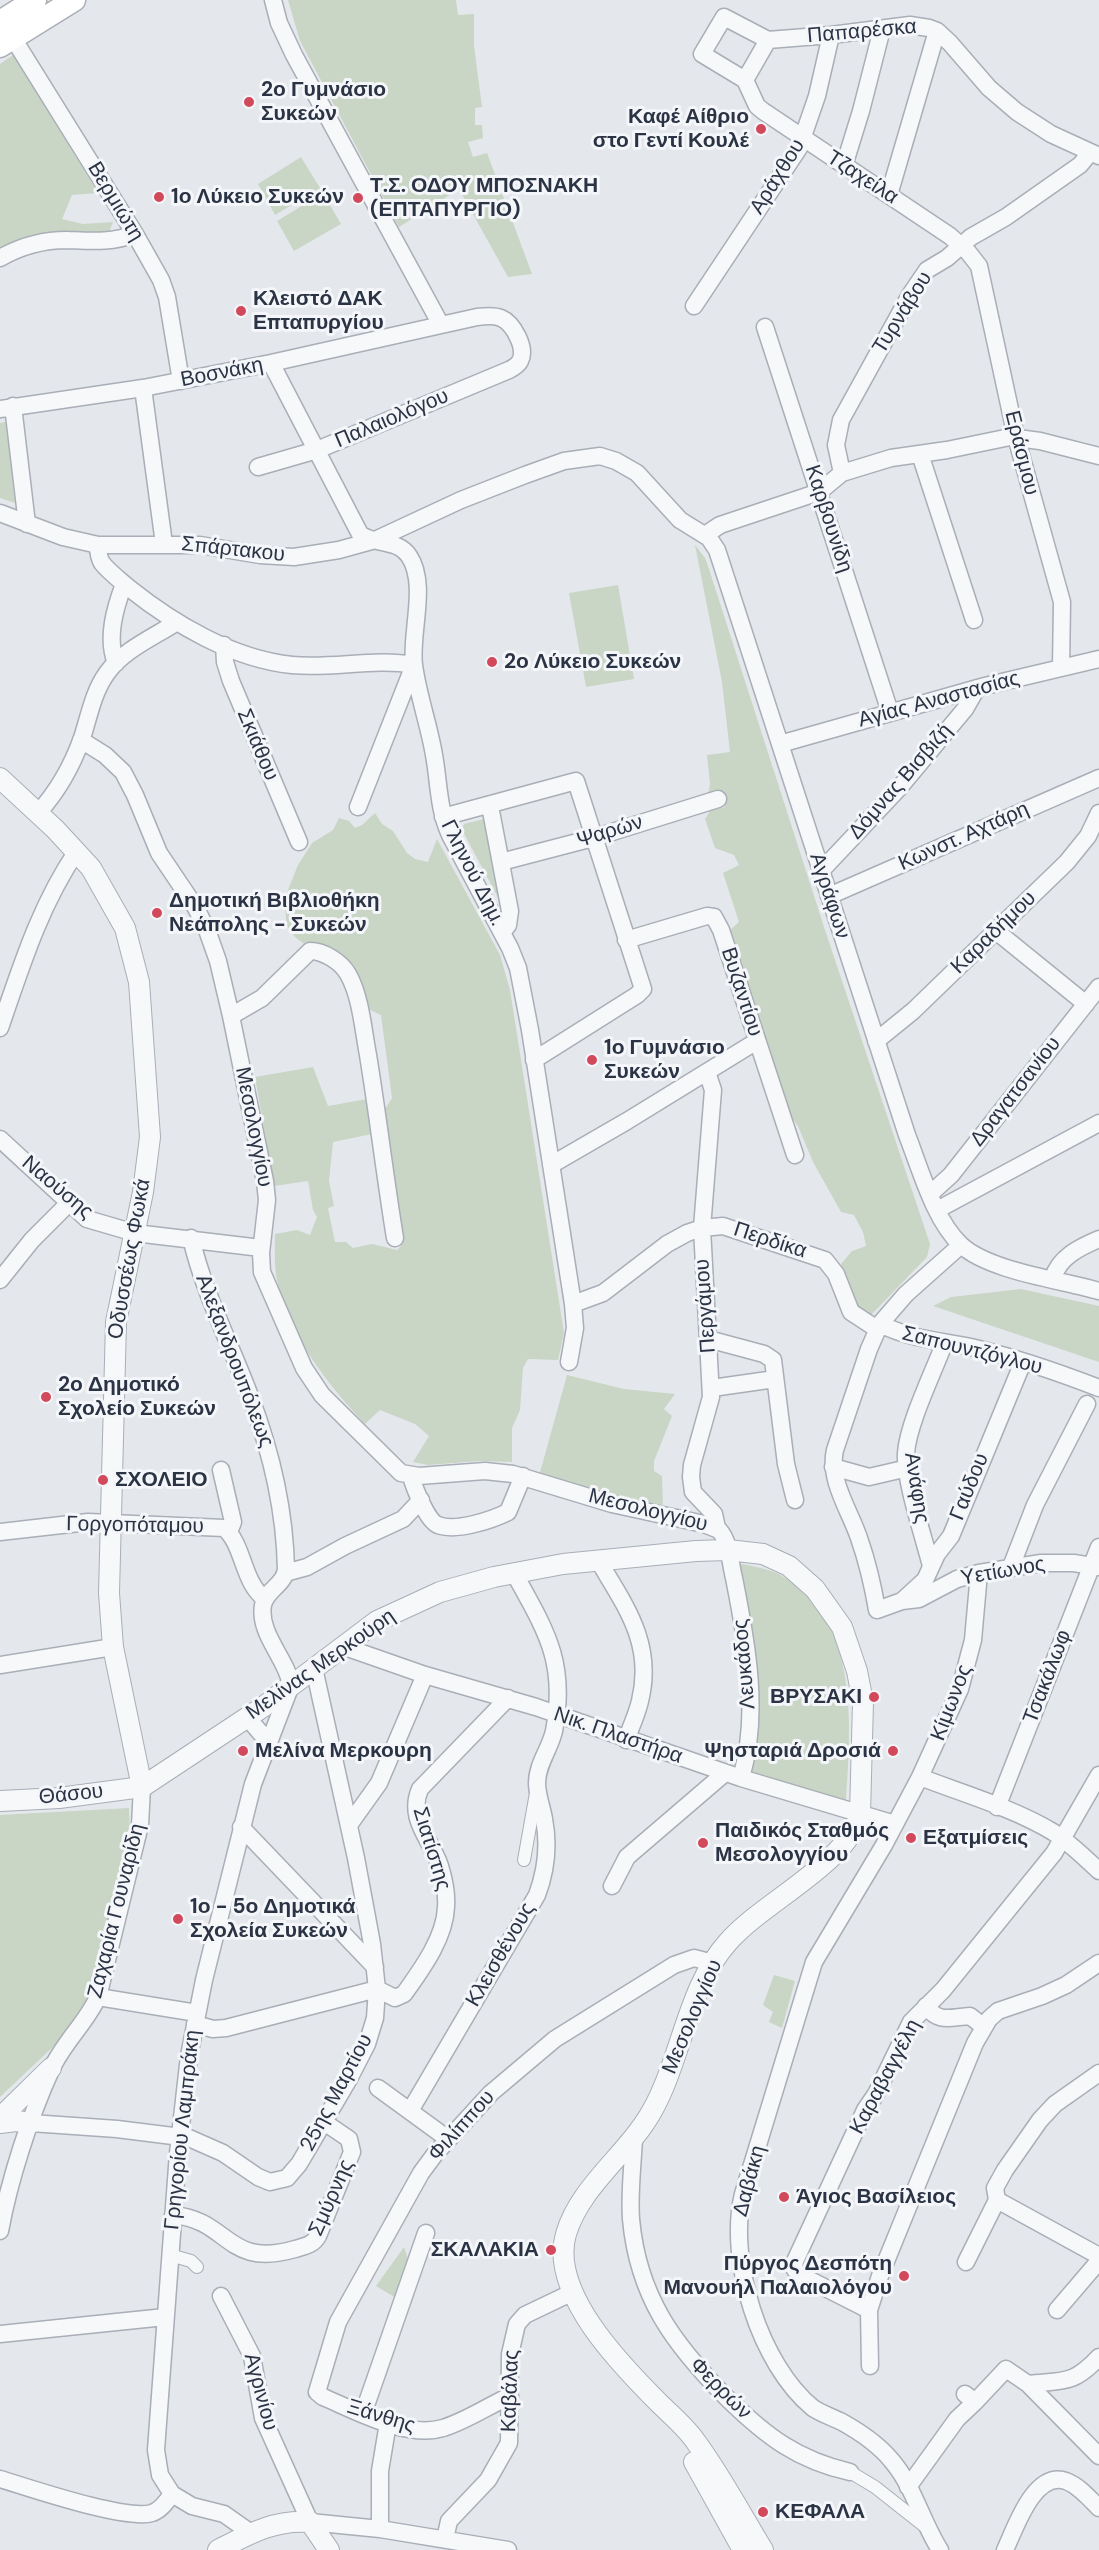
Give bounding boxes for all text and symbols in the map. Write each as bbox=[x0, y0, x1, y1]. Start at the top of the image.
street label: Παπαρέσκα bbox=[806, 15, 918, 49]
place label: 2ο Γυμνάσιο Συκεών bbox=[261, 77, 386, 127]
marker: 2ο Γυμνάσιο Συκεών bbox=[242, 95, 256, 109]
place label: Καφέ Αίθριο στο Γεντί Κουλέ bbox=[593, 104, 749, 154]
marker: Καφέ Αίθριο στο Γεντί Κουλέ bbox=[754, 122, 768, 136]
street label: Αράχθου bbox=[745, 135, 811, 219]
street label: Τζαχείλα bbox=[822, 146, 902, 210]
street label: Βερμιώτη bbox=[81, 158, 149, 246]
place label: Τ.Σ. ΟΔΟΥ ΜΠΟΣΝΑΚΗ (ΕΠΤΑΠΥΡΓΙΟ) bbox=[370, 173, 598, 223]
place label: 1ο Λύκειο Συκεών bbox=[171, 184, 344, 210]
marker: 1ο Λύκειο Συκεών bbox=[152, 190, 166, 204]
marker: Τ.Σ. ΟΔΟΥ ΜΠΟΣΝΑΚΗ (ΕΠΤΑΠΥΡΓΙΟ) bbox=[351, 191, 365, 205]
street label: Τυρνάβου bbox=[868, 267, 938, 359]
place label: Κλειστό ΔΑΚ Επταπυργίου bbox=[253, 286, 384, 336]
marker: Κλειστό ΔΑΚ Επταπυργίου bbox=[234, 304, 248, 318]
street label: Βοσνάκη bbox=[179, 353, 265, 393]
street label: Παλαιολόγου bbox=[331, 384, 453, 454]
street label: Εράσμου bbox=[998, 408, 1044, 498]
street label: Καρβουνίδη bbox=[799, 462, 857, 576]
street label: Σπάρτακου bbox=[180, 532, 286, 568]
place label: 2ο Λύκειο Συκεών bbox=[504, 649, 681, 675]
marker: 2ο Λύκειο Συκεών bbox=[485, 655, 499, 669]
street label: Αγίας Αναστασίας bbox=[856, 666, 1022, 734]
street label: Σκιάθου bbox=[231, 705, 283, 785]
street label: Δόμνας Βισβιζή bbox=[844, 719, 958, 845]
street label: Κωνστ. Αχτάρη bbox=[895, 797, 1033, 877]
street label: Ψαρών bbox=[574, 810, 646, 854]
street label: Γληνού Δημ. bbox=[435, 816, 509, 930]
street label: Αγράφων bbox=[803, 850, 855, 942]
street label: Καραδήμου bbox=[946, 886, 1042, 980]
place label: Δημοτική Βιβλιοθήκη Νεάπολης - Συκεών bbox=[169, 888, 380, 938]
marker: Δημοτική Βιβλιοθήκη Νεάπολης - Συκεών bbox=[150, 906, 164, 920]
street label: Βυζαντίου bbox=[715, 944, 767, 1040]
street label: Δραγατσανίου bbox=[965, 1032, 1067, 1152]
place label: 1ο Γυμνάσιο Συκεών bbox=[604, 1035, 725, 1085]
marker: 1ο Γυμνάσιο Συκεών bbox=[585, 1053, 599, 1067]
street label: Μεσολογγίου bbox=[229, 1065, 277, 1189]
street label: Ναούσης bbox=[16, 1151, 98, 1225]
street label: Οδυσσέως Φωκά bbox=[103, 1177, 157, 1341]
street label: Περδίκα bbox=[730, 1217, 810, 1265]
street label: Περγάμου bbox=[690, 1258, 722, 1354]
street label: Αλεξανδρουπόλεως bbox=[189, 1271, 279, 1451]
street label: Σαπουντζόγλου bbox=[899, 1321, 1045, 1381]
place label: 2ο Δημοτικό Σχολείο Συκεών bbox=[58, 1372, 216, 1422]
marker: 2ο Δημοτικό Σχολείο Συκεών bbox=[39, 1390, 53, 1404]
street label: Γαύδου bbox=[945, 1450, 995, 1524]
street label: Ανάφης bbox=[898, 1451, 934, 1525]
place label: ΣΧΟΛΕΙΟ bbox=[115, 1467, 208, 1493]
marker: ΣΧΟΛΕΙΟ bbox=[96, 1473, 110, 1487]
street label: Μεσολογγίου bbox=[586, 1484, 710, 1538]
street label: Γοργοπόταμου bbox=[66, 1512, 204, 1540]
street label: Υετίωνος bbox=[959, 1552, 1047, 1592]
street label: Μελίνας Μερκούρη bbox=[242, 1604, 400, 1726]
street label: Λευκάδος bbox=[728, 1618, 762, 1710]
street label: Τσακάλωφ bbox=[1019, 1627, 1077, 1727]
street label: Κίμωνος bbox=[926, 1661, 978, 1745]
place label: ΒΡΥΣΑΚΙ bbox=[770, 1684, 862, 1710]
marker: ΒΡΥΣΑΚΙ bbox=[867, 1690, 881, 1704]
street label: Νικ. Πλαστήρα bbox=[550, 1702, 686, 1770]
place label: Μελίνα Μερκουρη bbox=[255, 1738, 432, 1764]
place label: Ψησταριά Δροσιά bbox=[704, 1738, 881, 1764]
marker: Μελίνα Μερκουρη bbox=[236, 1744, 250, 1758]
marker: Ψησταριά Δροσιά bbox=[886, 1744, 900, 1758]
street label: Θάσου bbox=[38, 1779, 104, 1811]
street label: Σιατίστης bbox=[406, 1804, 456, 1894]
place label: Παιδικός Σταθμός Μεσολογγίου bbox=[715, 1818, 889, 1868]
street label: Ζαχαρία Γουναρίδη bbox=[83, 1821, 151, 2001]
place label: Εξατμίσεις bbox=[923, 1825, 1028, 1851]
marker: Εξατμίσεις bbox=[904, 1831, 918, 1845]
marker: Παιδικός Σταθμός Μεσολογγίου bbox=[696, 1836, 710, 1850]
place label: 1ο - 5ο Δημοτικά Σχολεία Συκεών bbox=[190, 1894, 355, 1944]
street label: Κλεισθένους bbox=[461, 1898, 541, 2012]
marker: 1ο - 5ο Δημοτικά Σχολεία Συκεών bbox=[171, 1912, 185, 1926]
street label: Μεσολογγίου bbox=[658, 1956, 728, 2078]
street label: Καραβαγγέλη bbox=[845, 2015, 927, 2139]
street label: Γρηγορίου Λαμπράκη bbox=[160, 2029, 206, 2231]
street label: 25ης Μαρτίου bbox=[295, 2030, 379, 2156]
street label: Φιλίππου bbox=[424, 2085, 500, 2167]
street label: Δαβάκη bbox=[728, 2143, 772, 2219]
street label: Σμύρνης bbox=[304, 2156, 360, 2240]
place label: Άγιος Βασίλειος bbox=[796, 2184, 956, 2210]
marker: Άγιος Βασίλειος bbox=[777, 2190, 791, 2204]
place label: ΣΚΑΛΑΚΙΑ bbox=[431, 2237, 539, 2263]
marker: ΣΚΑΛΑΚΙΑ bbox=[544, 2243, 558, 2257]
place label: Πύργος Δεσπότη Μανουήλ Παλαιολόγου bbox=[663, 2251, 892, 2301]
marker: Πύργος Δεσπότη Μανουήλ Παλαιολόγου bbox=[897, 2269, 911, 2283]
street label: Καβάλας bbox=[497, 2349, 525, 2433]
street label: Αγρινίου bbox=[238, 2351, 282, 2433]
street label: Φερρών bbox=[684, 2353, 756, 2425]
street label: Ξάνθης bbox=[344, 2395, 418, 2439]
place label: ΚΕΦΑΛΑ bbox=[775, 2499, 865, 2525]
marker: ΚΕΦΑΛΑ bbox=[756, 2505, 770, 2519]

